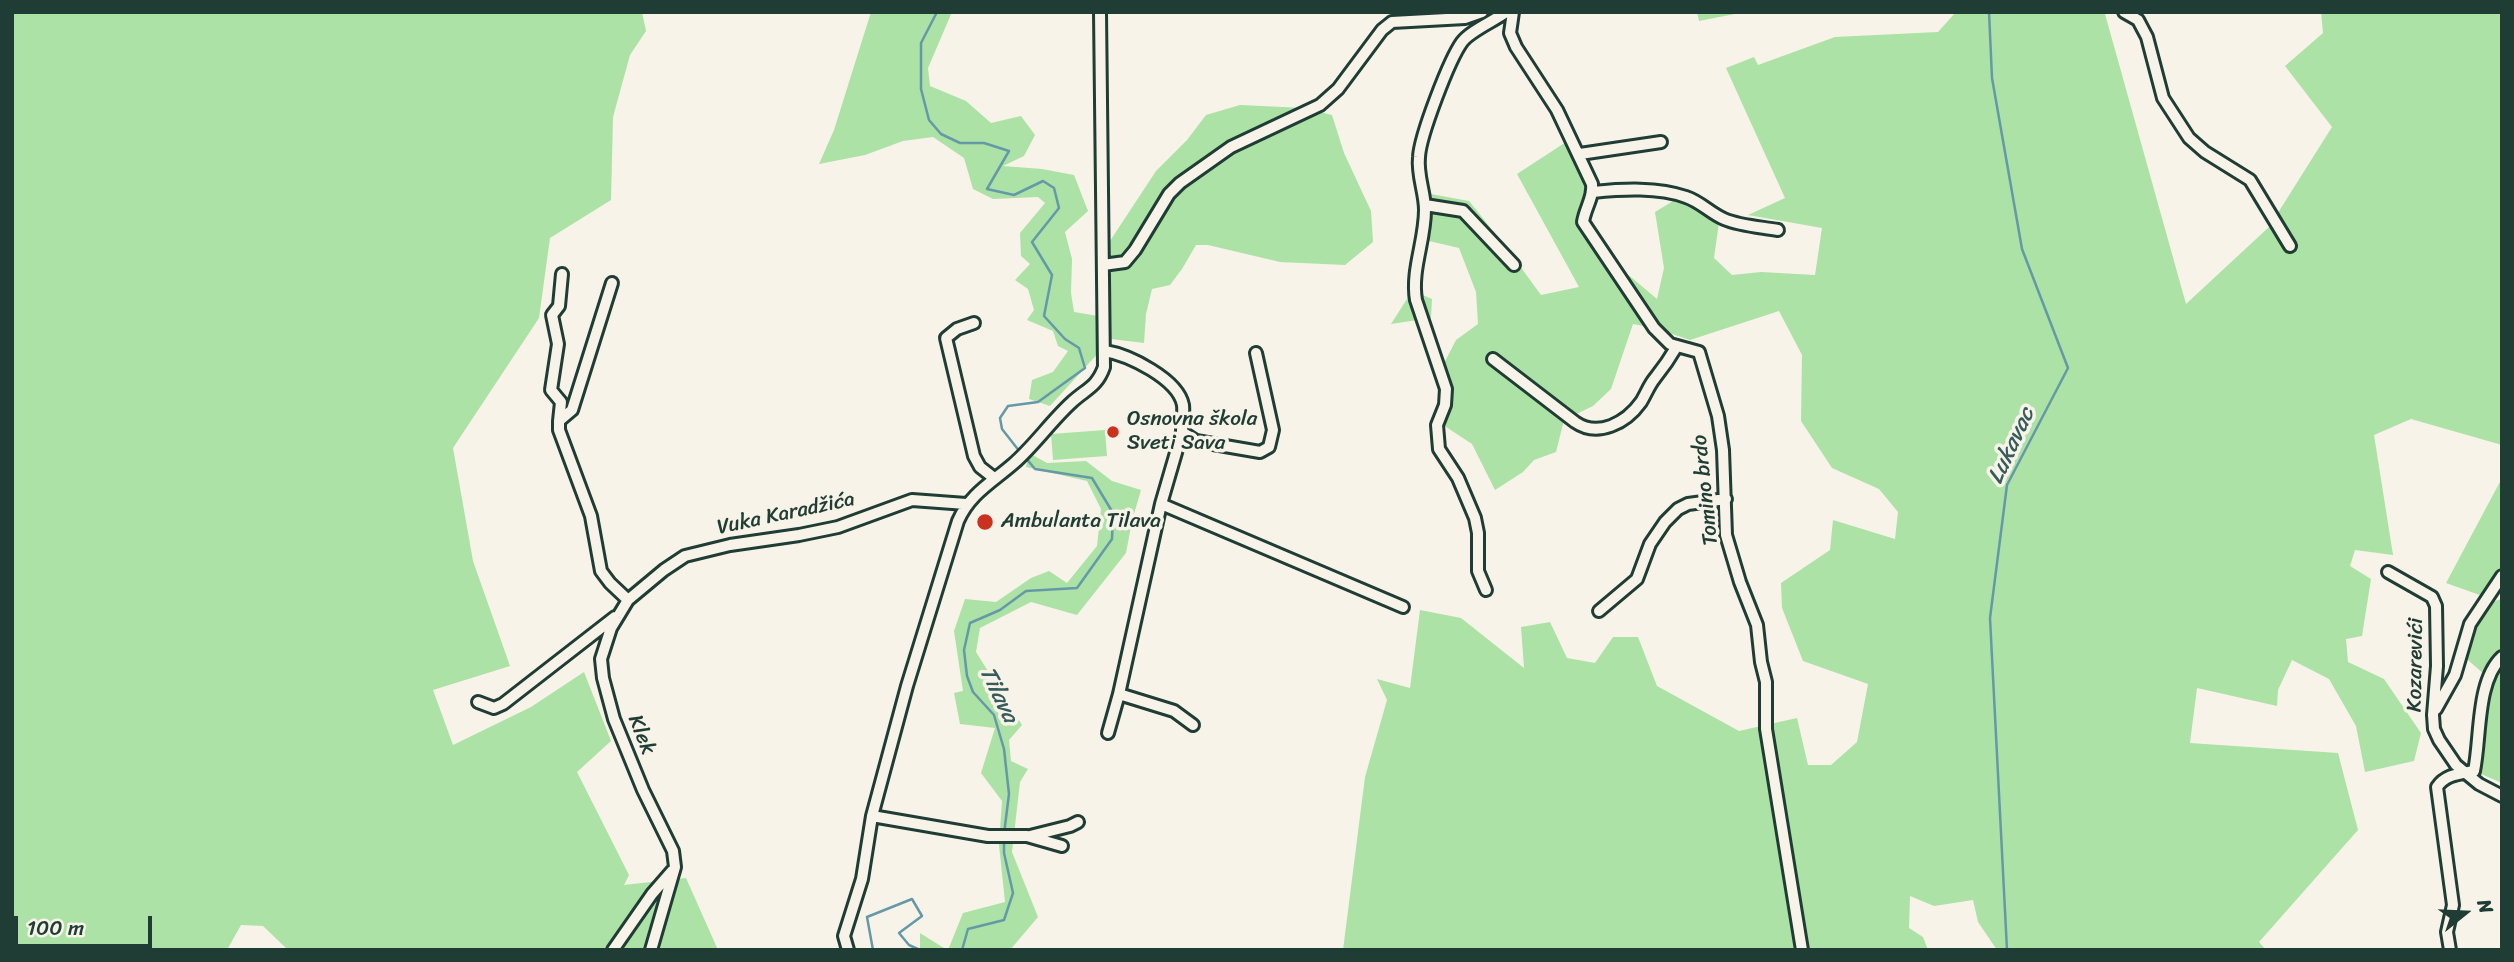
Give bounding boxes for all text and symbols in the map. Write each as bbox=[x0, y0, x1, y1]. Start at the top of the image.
water label: Lukavac bbox=[1982, 404, 2042, 488]
place label: Osnovna škola Sveti Sava bbox=[1127, 407, 1257, 457]
marker: Osnovna škola Sveti Sava bbox=[1105, 424, 1121, 440]
street label: Tomino brdo bbox=[1688, 433, 1724, 547]
street label: Vuka Karadžića bbox=[715, 487, 857, 541]
place label: Ambulanta Tilava bbox=[1001, 509, 1161, 535]
marker: Ambulanta Tilava bbox=[975, 512, 995, 532]
street label: Kozarevići bbox=[2403, 618, 2429, 712]
water label: Tilava bbox=[973, 662, 1023, 728]
street label: Klek bbox=[622, 711, 660, 759]
north arrow bbox=[2430, 878, 2500, 948]
text: N bbox=[2468, 895, 2503, 918]
scale bar bbox=[18, 902, 156, 946]
text: 100 m bbox=[27, 909, 84, 947]

